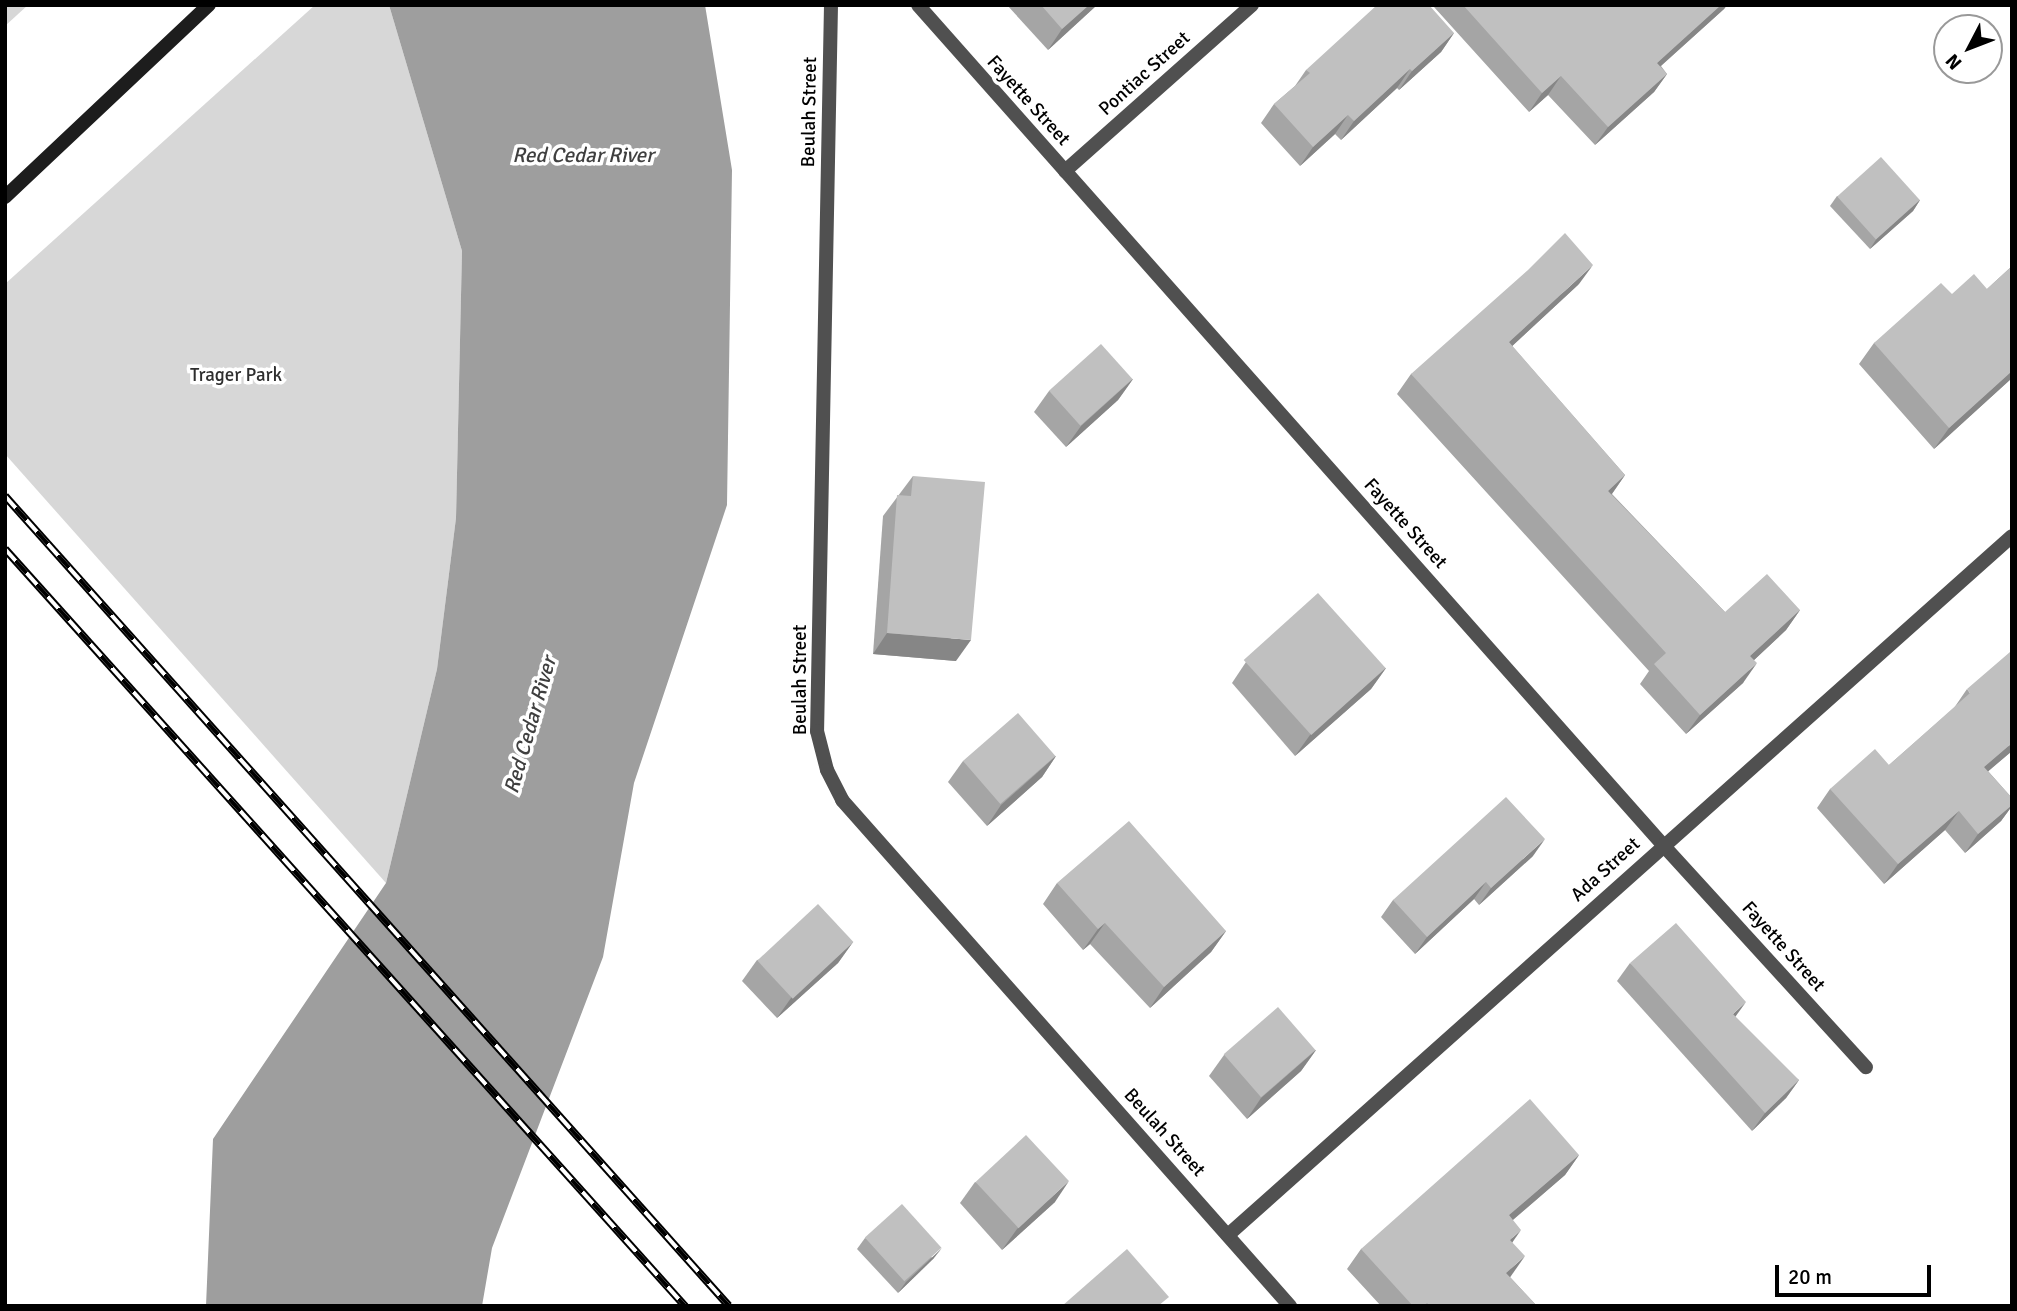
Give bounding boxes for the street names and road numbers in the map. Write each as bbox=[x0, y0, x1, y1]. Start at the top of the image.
street label: Pontiac Street bbox=[1095, 27, 1195, 121]
street label: Fayette Street bbox=[982, 51, 1074, 151]
street label: Beulah Street bbox=[798, 56, 822, 168]
street label: Fayette Street bbox=[1359, 474, 1451, 574]
street label: Beulah Street bbox=[790, 625, 812, 735]
street label: Ada Street bbox=[1567, 833, 1645, 907]
street label: Fayette Street bbox=[1737, 897, 1829, 997]
street label: Beulah Street bbox=[1119, 1084, 1209, 1182]

